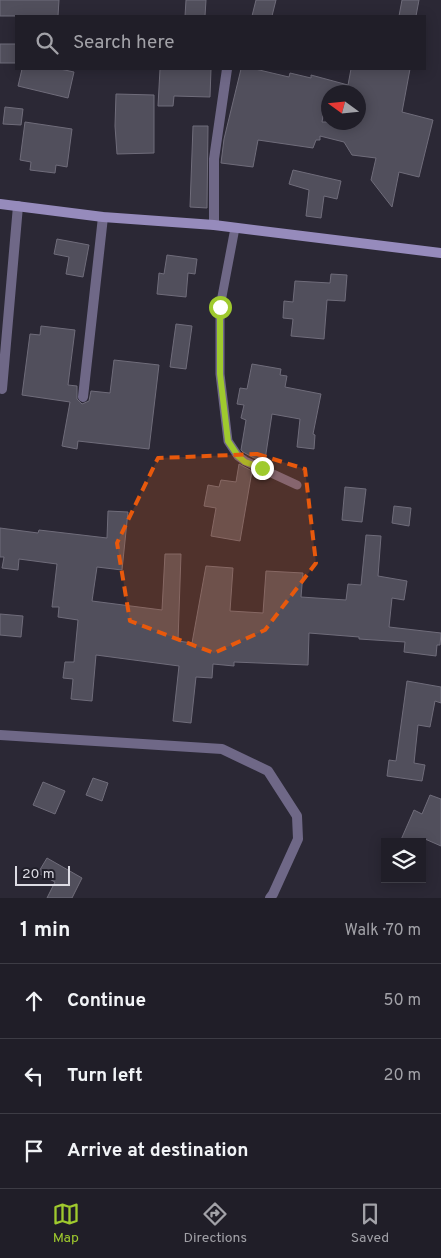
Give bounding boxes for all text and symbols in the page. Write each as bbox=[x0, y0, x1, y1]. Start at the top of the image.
search box bbox=[15, 15, 426, 70]
icon: search bbox=[33, 29, 61, 57]
text: Search here bbox=[73, 31, 175, 55]
north arrow bbox=[321, 85, 366, 130]
route start bbox=[209, 296, 232, 319]
route end bbox=[251, 457, 274, 480]
map controls bbox=[381, 838, 426, 883]
button: layers bbox=[381, 838, 426, 883]
scale bar bbox=[15, 863, 70, 886]
text: 20 m bbox=[22, 866, 55, 883]
text: 1 min bbox=[20, 917, 70, 944]
text: Walk · 70 m bbox=[345, 921, 421, 941]
icon: ahead bbox=[20, 987, 48, 1015]
text: Continue bbox=[67, 989, 146, 1013]
text: 50 m bbox=[384, 991, 421, 1011]
icon: left bbox=[20, 1062, 48, 1090]
text: Turn left bbox=[67, 1064, 143, 1088]
text: 20 m bbox=[384, 1066, 421, 1086]
icon: arrive bbox=[20, 1137, 48, 1165]
text: Arrive at destination bbox=[67, 1139, 248, 1163]
tab: Map bbox=[52, 1200, 80, 1247]
tab: Directions bbox=[183, 1200, 247, 1247]
tab: Saved bbox=[351, 1200, 389, 1247]

